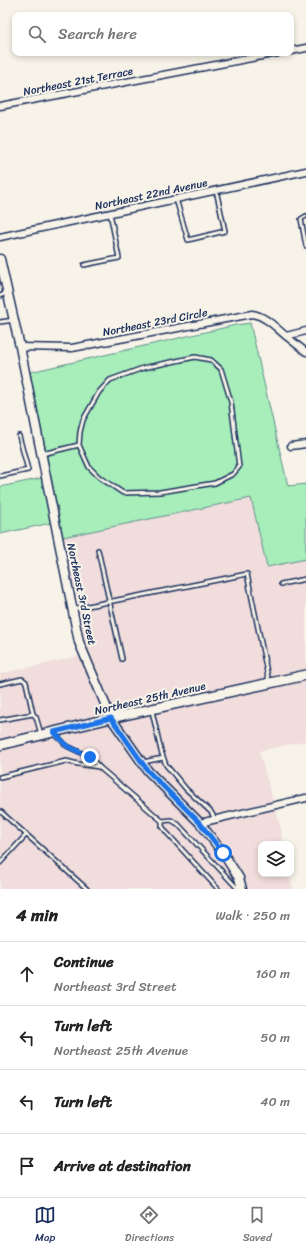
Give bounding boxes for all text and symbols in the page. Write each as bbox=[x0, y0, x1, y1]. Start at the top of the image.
search box bbox=[12, 12, 294, 56]
text: Search here bbox=[58, 21, 137, 47]
icon: search bbox=[26, 23, 48, 45]
street label: Northeast 21st Terrace bbox=[22, 61, 135, 101]
street label: Northeast 22nd Avenue bbox=[93, 173, 210, 216]
street label: Northeast 23rd Circle bbox=[101, 303, 209, 342]
street label: Northeast 3rd Street bbox=[61, 541, 102, 647]
street label: Northeast 25th Avenue bbox=[93, 676, 208, 721]
route end bbox=[81, 748, 99, 766]
map controls bbox=[258, 841, 294, 877]
button: layers bbox=[258, 841, 294, 877]
route start bbox=[214, 844, 232, 862]
text: 4 min bbox=[16, 900, 58, 930]
text: Walk · 250 m bbox=[216, 904, 290, 927]
text: Continue bbox=[54, 949, 114, 975]
text: 160 m bbox=[255, 962, 290, 985]
icon: ahead bbox=[16, 963, 38, 985]
text: Northeast 3rd Street bbox=[54, 975, 177, 998]
text: Turn left bbox=[54, 1013, 112, 1039]
text: 50 m bbox=[260, 1026, 290, 1049]
icon: left bbox=[16, 1027, 38, 1049]
text: Northeast 25th Avenue bbox=[54, 1039, 188, 1062]
text: Turn left bbox=[54, 1089, 112, 1115]
text: 40 m bbox=[260, 1090, 290, 1113]
icon: left bbox=[16, 1091, 38, 1113]
text: Arrive at destination bbox=[54, 1153, 191, 1179]
icon: arrive bbox=[16, 1155, 38, 1177]
tab: Map bbox=[34, 1204, 56, 1247]
tab: Directions bbox=[125, 1204, 174, 1247]
tab: Saved bbox=[243, 1204, 272, 1247]

